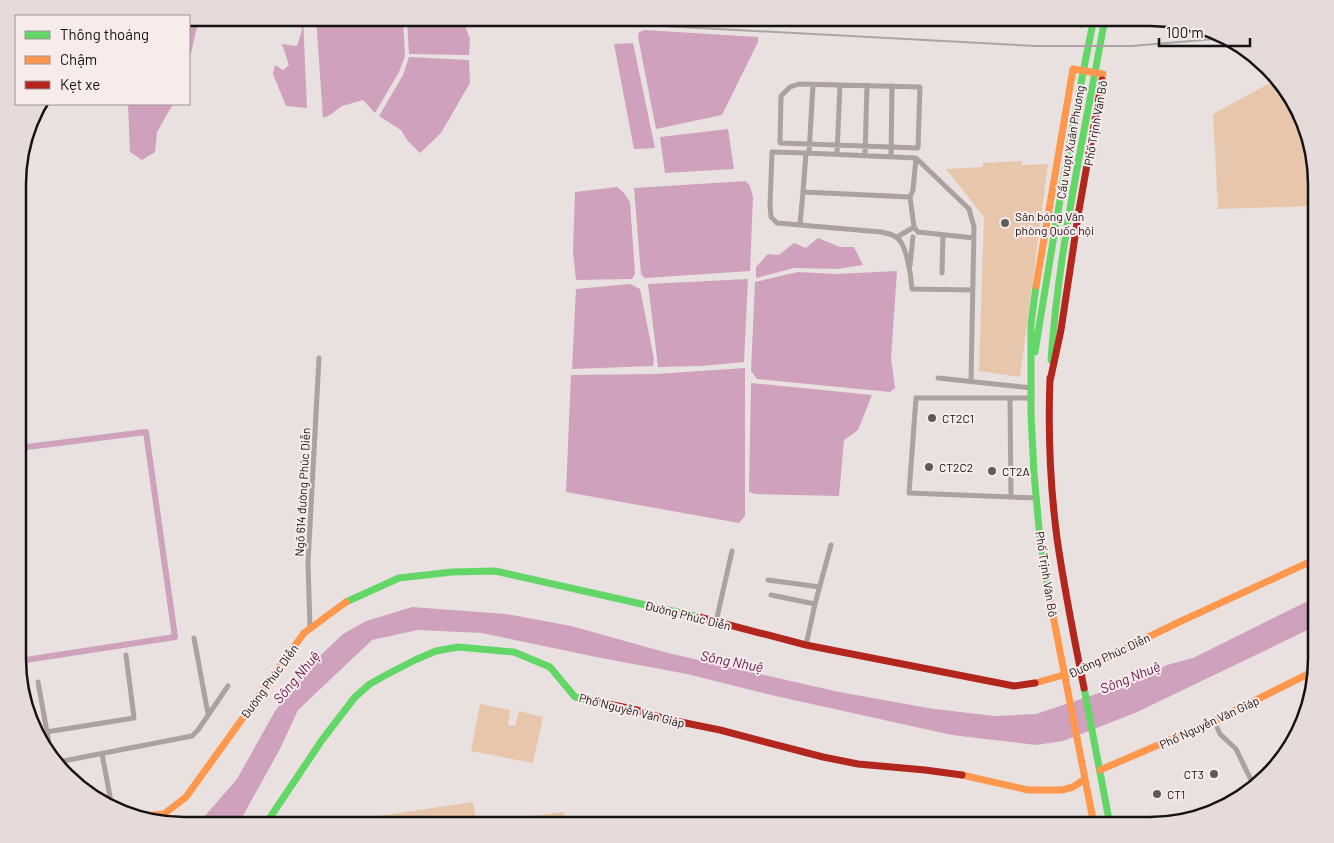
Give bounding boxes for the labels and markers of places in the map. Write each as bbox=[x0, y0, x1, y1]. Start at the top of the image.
place label: Sân bóng Văn phòng Quốc hội bbox=[1015, 209, 1094, 237]
marker: Sân bóng Văn phòng Quốc hội bbox=[999, 217, 1011, 229]
place label: CT2C1 bbox=[942, 411, 974, 425]
marker: CT2C1 bbox=[926, 412, 938, 424]
place label: CT2C2 bbox=[939, 460, 973, 474]
marker: CT2C2 bbox=[923, 461, 935, 473]
place label: CT2A bbox=[1002, 464, 1030, 478]
marker: CT2A bbox=[986, 465, 998, 477]
place label: CT3 bbox=[1184, 767, 1204, 781]
marker: CT3 bbox=[1208, 768, 1220, 780]
place label: CT1 bbox=[1167, 787, 1185, 801]
marker: CT1 bbox=[1151, 788, 1163, 800]

